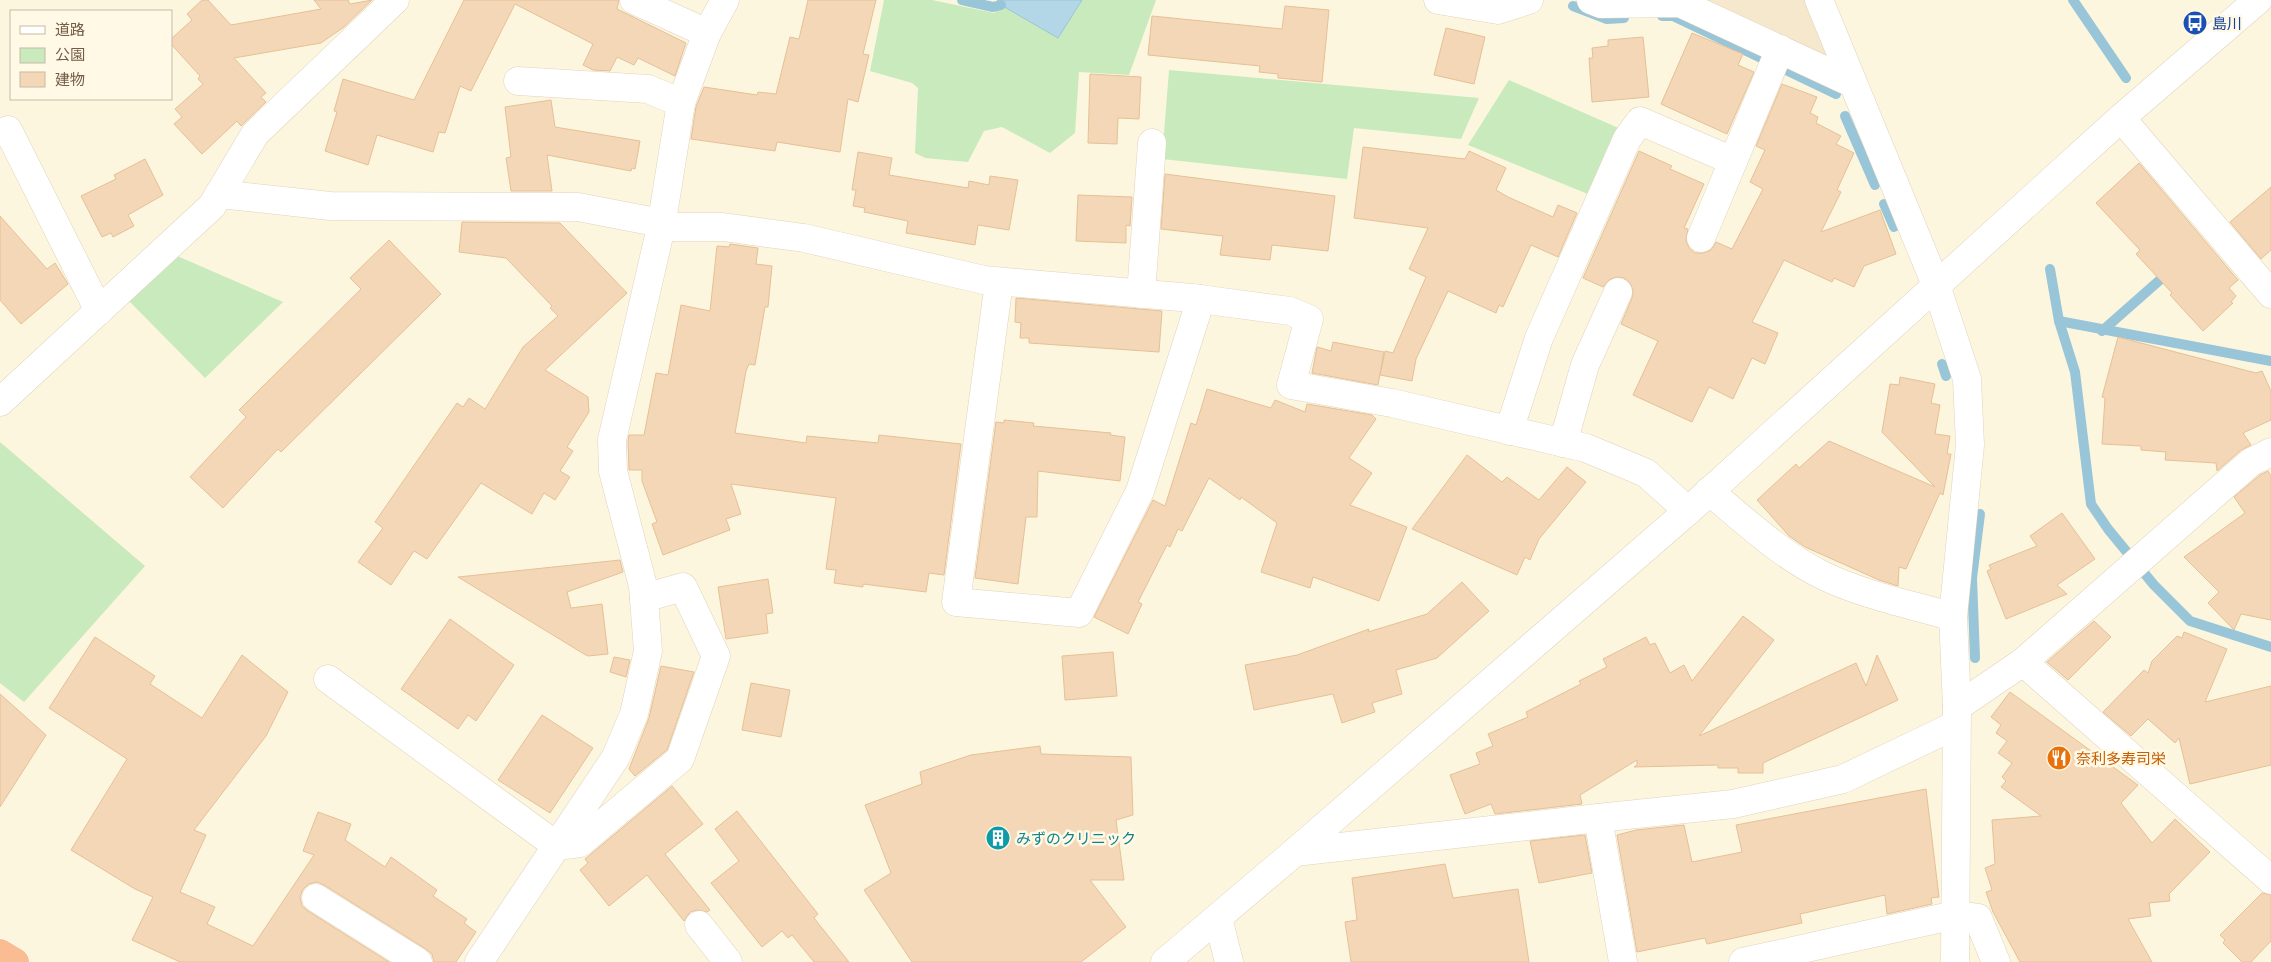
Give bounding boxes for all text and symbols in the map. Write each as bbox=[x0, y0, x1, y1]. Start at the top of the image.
legend bbox=[10, 10, 172, 100]
bus stop icon: 島川 bbox=[2182, 10, 2208, 36]
place label: 島川 bbox=[2212, 14, 2242, 33]
text: 道路 bbox=[55, 20, 85, 39]
text: 公園 bbox=[55, 45, 85, 64]
text: 建物 bbox=[55, 70, 85, 89]
restaurant icon: 奈利多寿司栄 bbox=[2046, 745, 2072, 771]
place label: 奈利多寿司栄 bbox=[2076, 749, 2166, 768]
building icon: みずのクリニック bbox=[985, 825, 1011, 851]
place label: みずのクリニック bbox=[1016, 829, 1136, 848]

